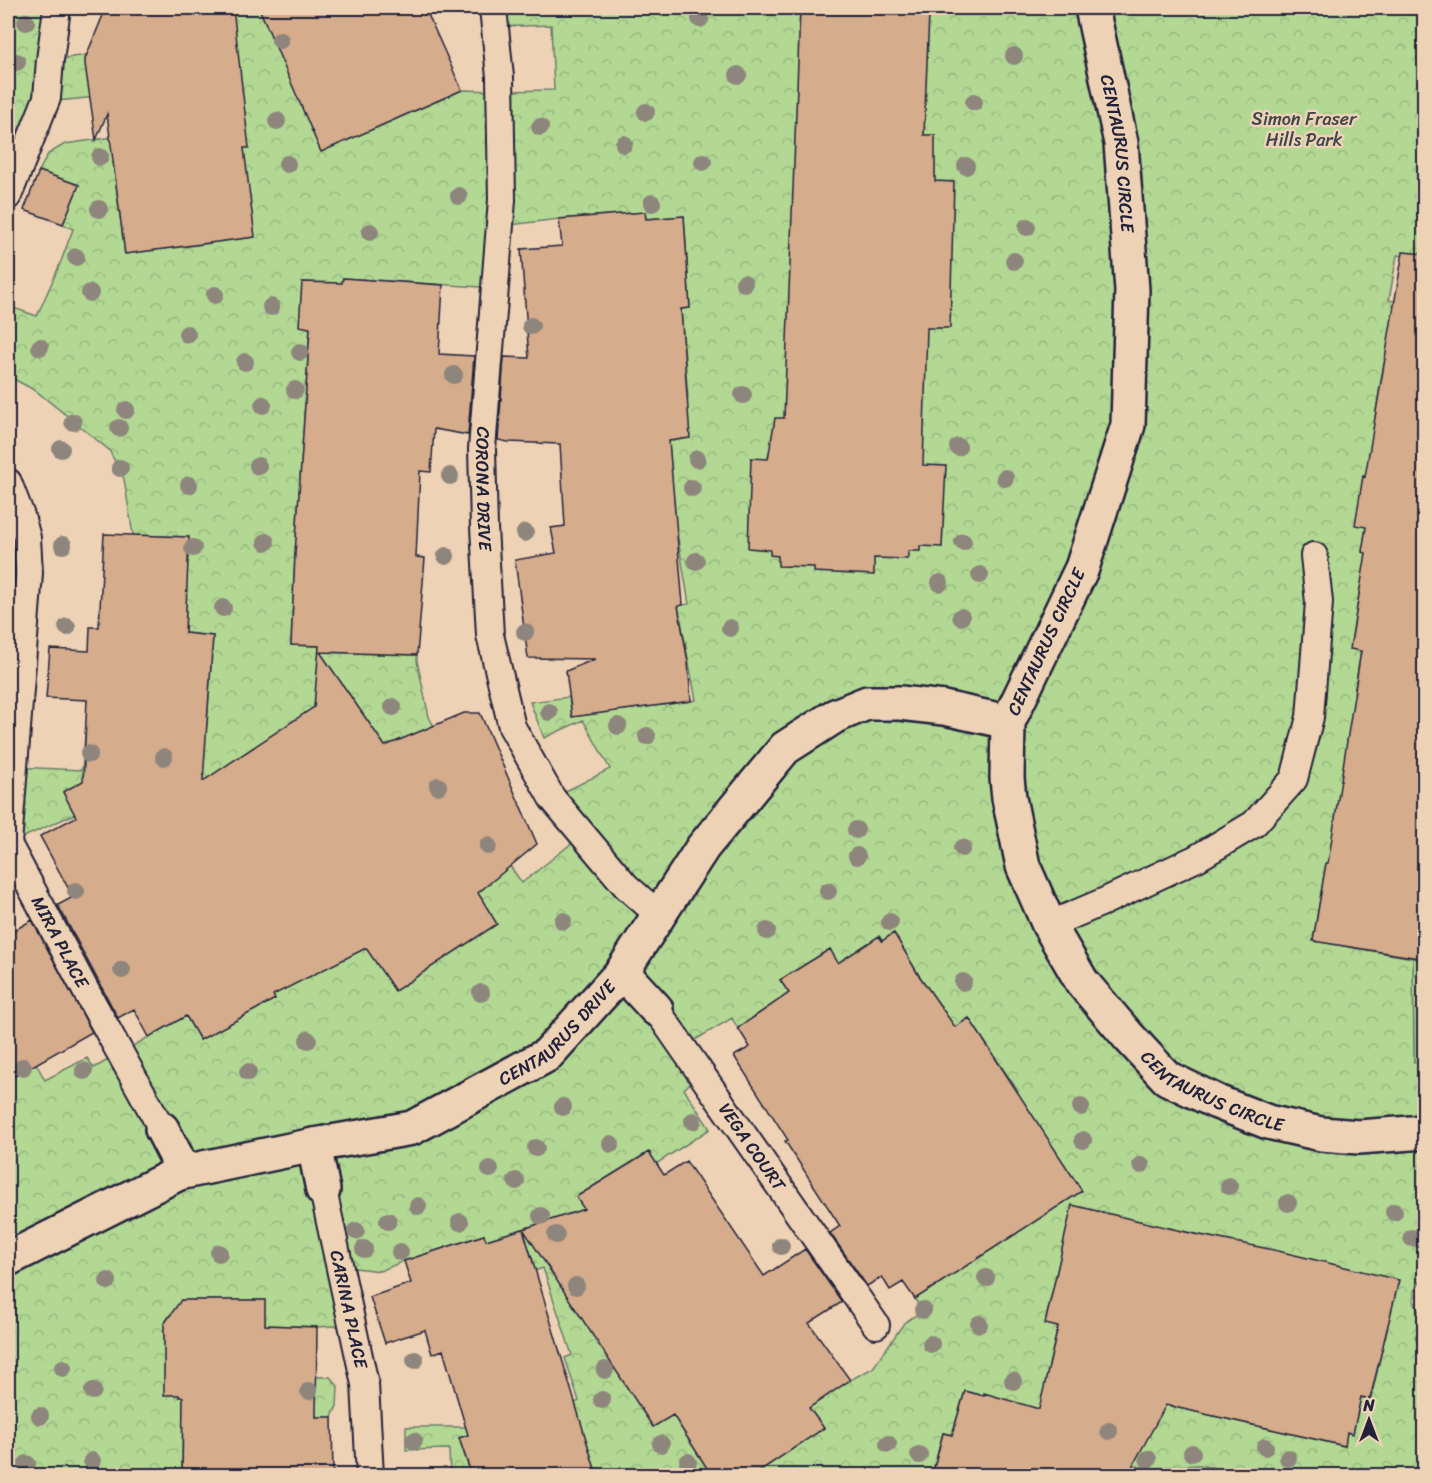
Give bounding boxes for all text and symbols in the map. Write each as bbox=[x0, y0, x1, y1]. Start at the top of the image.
street label: CENTAURUS CIRCLE bbox=[1091, 71, 1144, 235]
park label: Simon Fraser Hills Park bbox=[1252, 103, 1358, 156]
street label: CORONA DRIVE bbox=[466, 426, 501, 553]
street label: CENTAURUS CIRCLE bbox=[998, 562, 1095, 721]
street label: MIRA PLACE bbox=[22, 890, 98, 995]
street label: CENTAURUS DRIVE bbox=[492, 971, 625, 1095]
street label: CENTAURUS CIRCLE bbox=[1132, 1043, 1288, 1141]
street label: VEGA COURT bbox=[710, 1096, 795, 1199]
street label: CARINA PLACE bbox=[320, 1247, 377, 1372]
north arrow bbox=[1339, 1390, 1399, 1450]
text: N bbox=[1362, 1391, 1375, 1420]

